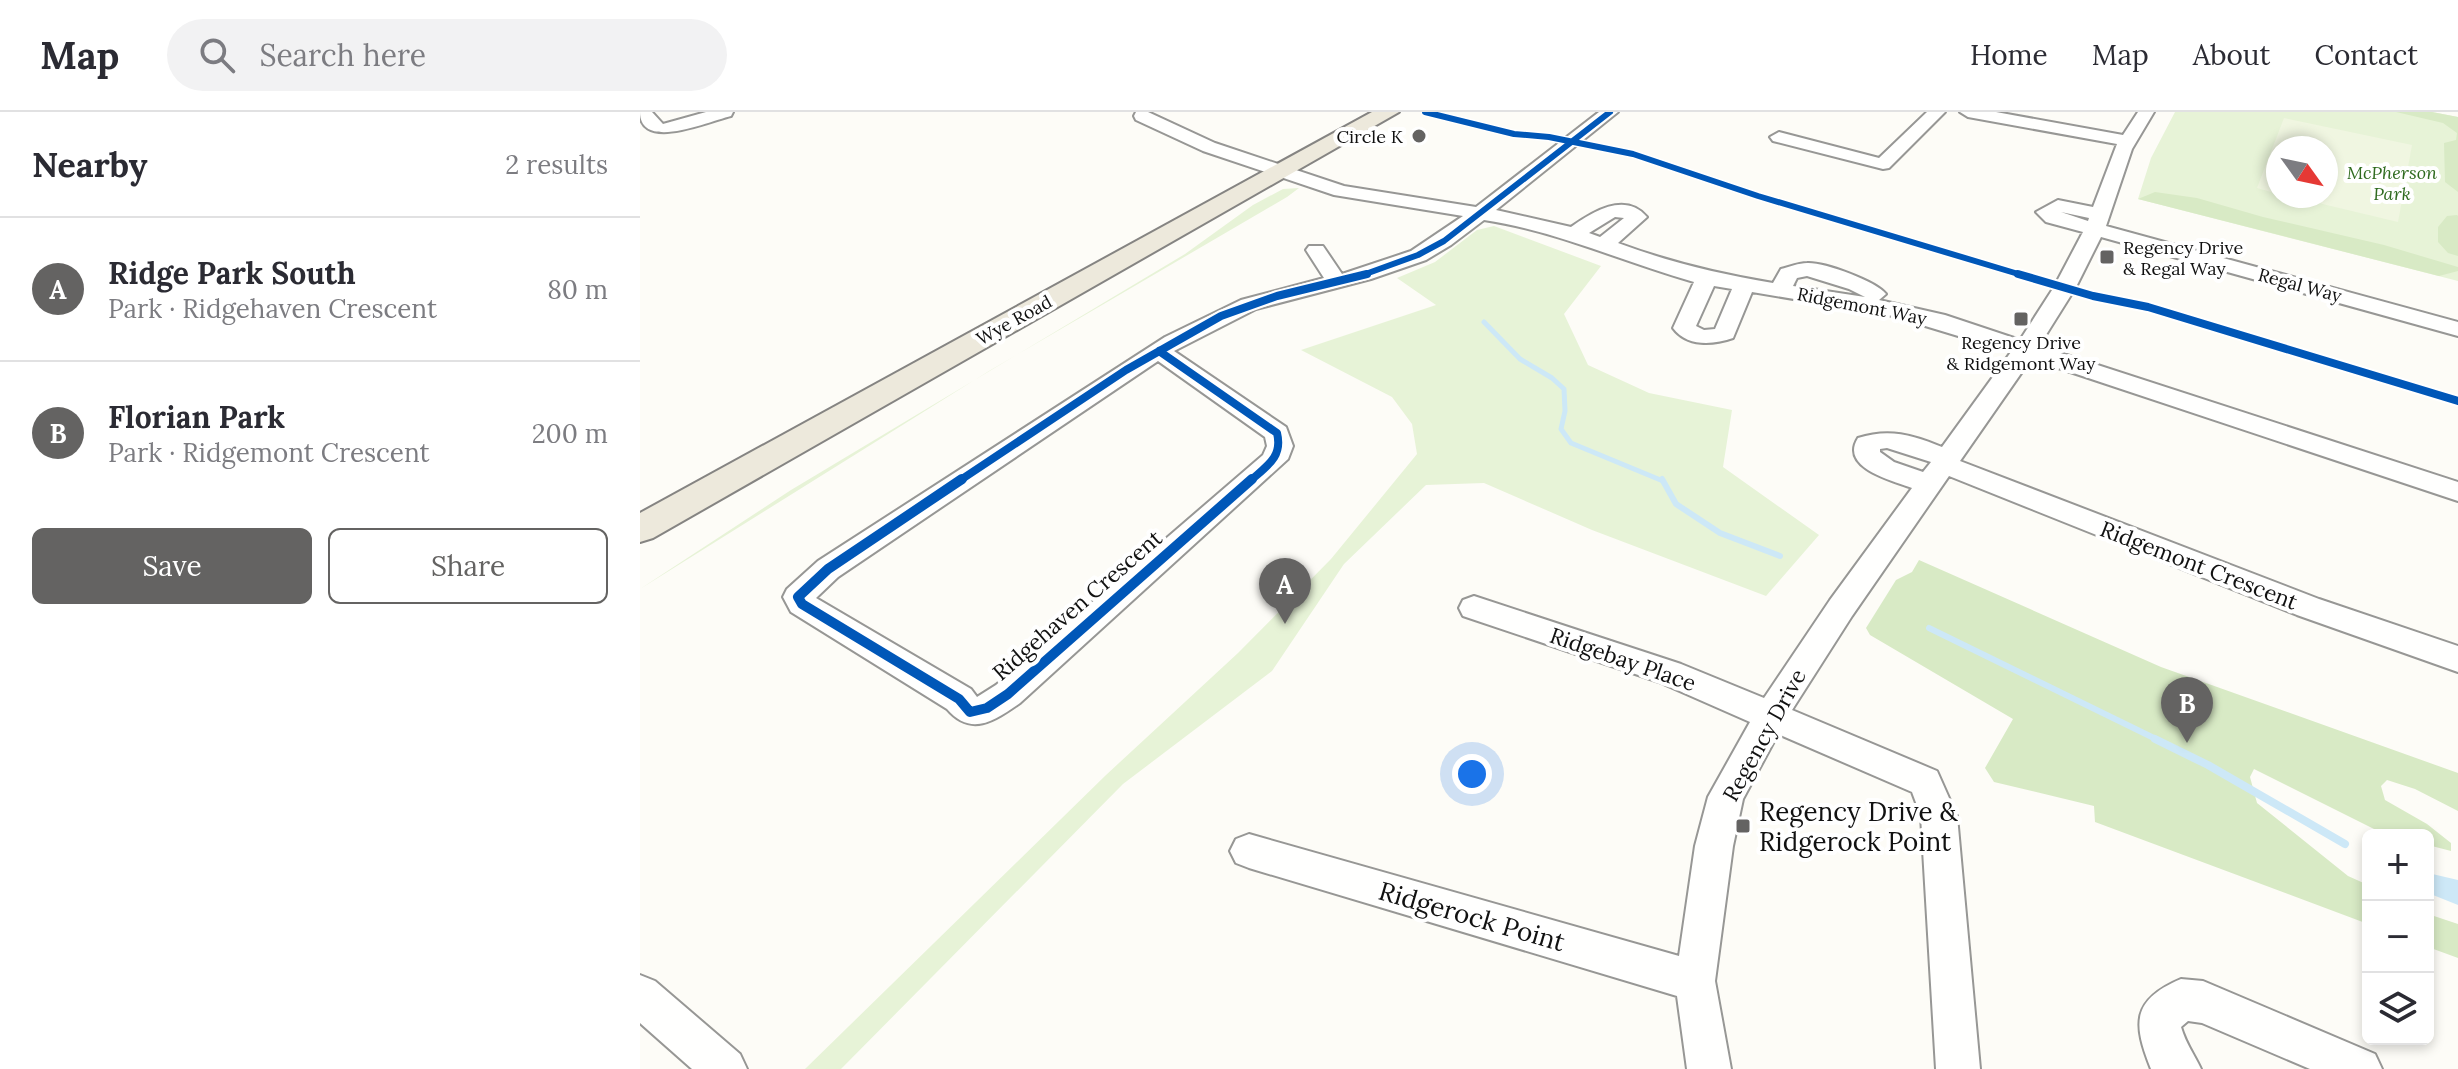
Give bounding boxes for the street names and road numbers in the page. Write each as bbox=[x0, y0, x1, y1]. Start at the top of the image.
street label: Regal Way bbox=[2256, 263, 2345, 307]
street label: Ridgemont Way bbox=[1795, 282, 1929, 330]
street label: Wye Road bbox=[972, 290, 1056, 350]
street label: Ridgemont Crescent bbox=[2096, 514, 2302, 616]
street label: Ridgehaven Crescent bbox=[986, 523, 1168, 686]
street label: Ridgebay Place bbox=[1546, 621, 1700, 697]
street label: Regency Drive bbox=[1716, 664, 1812, 806]
street label: Ridgerock Point bbox=[1375, 874, 1569, 958]

